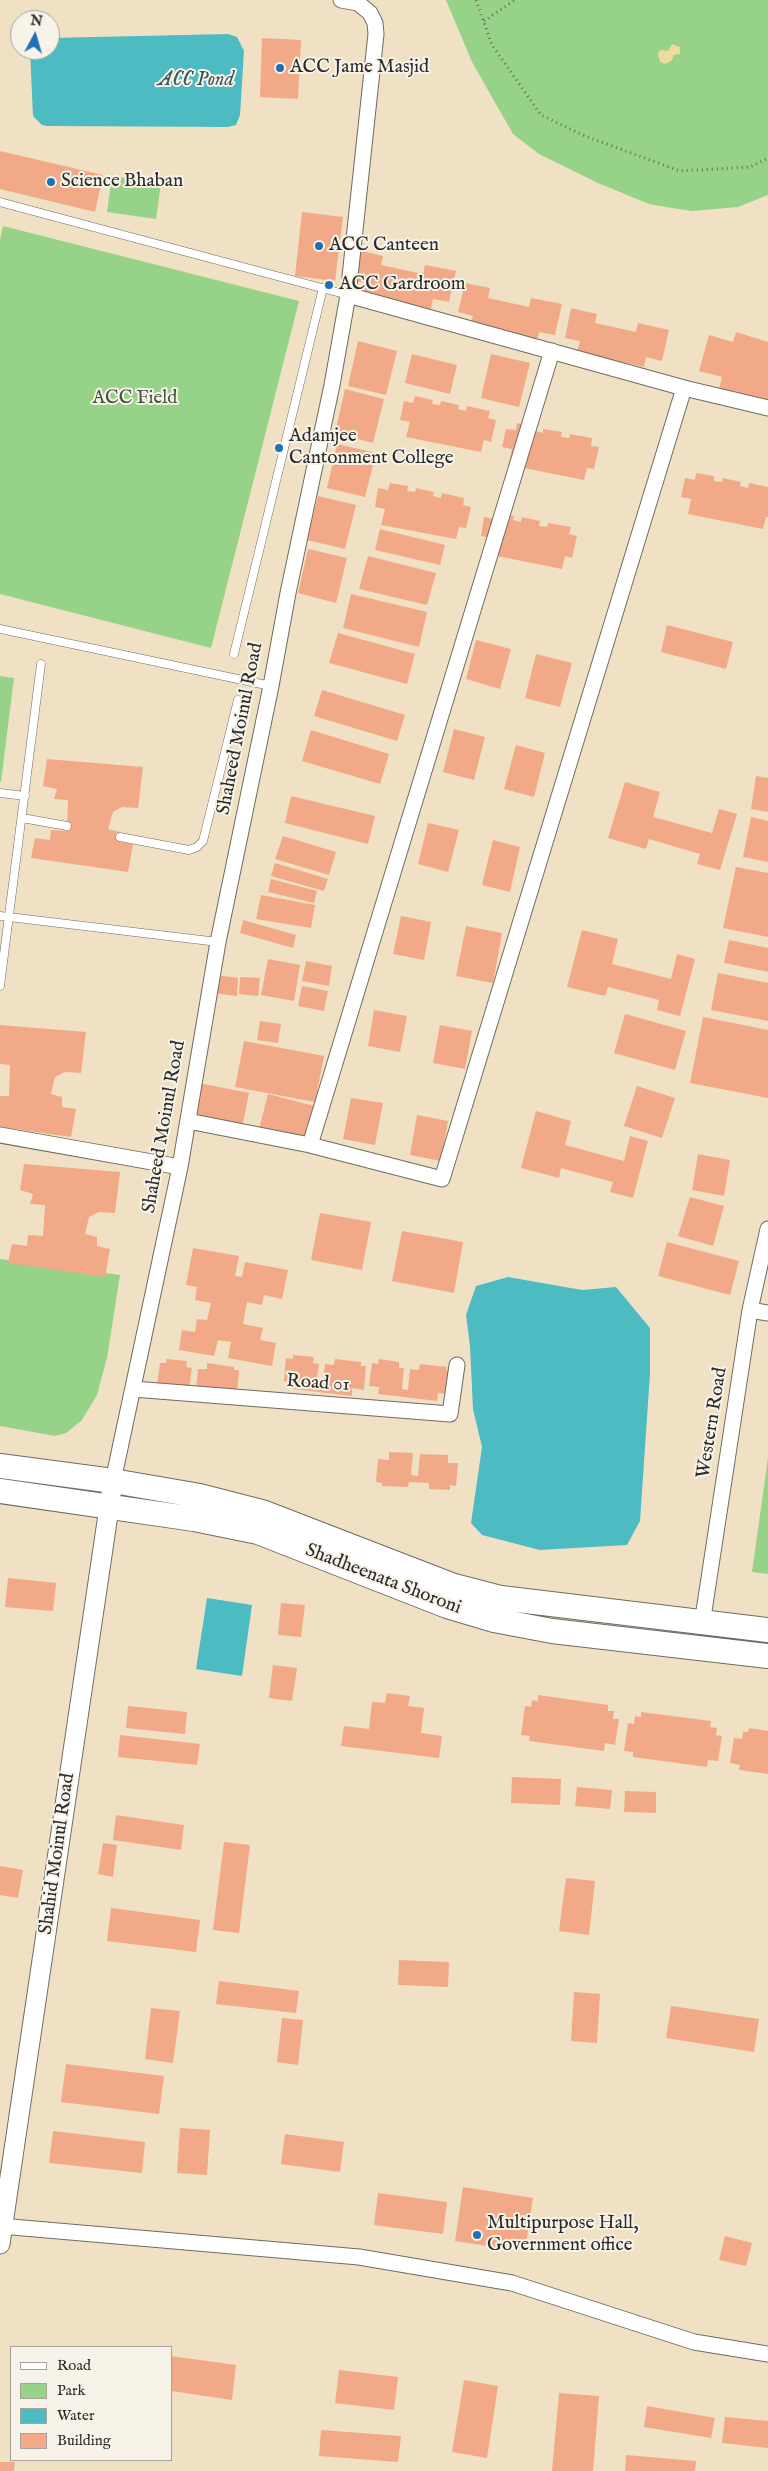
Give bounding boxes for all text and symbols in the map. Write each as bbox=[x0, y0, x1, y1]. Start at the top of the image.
north arrow bbox=[10, 10, 60, 60]
text: N bbox=[29, 11, 43, 31]
place label: ACC Jame Masjid bbox=[290, 57, 429, 79]
marker: ACC Jame Masjid bbox=[274, 62, 286, 74]
water label: ACC Pond bbox=[158, 69, 234, 93]
place label: Science Bhaban bbox=[61, 171, 183, 193]
marker: Science Bhaban bbox=[45, 176, 57, 188]
place label: ACC Canteen bbox=[329, 235, 439, 257]
marker: ACC Canteen bbox=[313, 240, 325, 252]
place label: ACC Gardroom bbox=[339, 274, 465, 296]
marker: ACC Gardroom bbox=[323, 279, 335, 291]
park label: ACC Field bbox=[93, 388, 177, 410]
place label: Adamjee Cantonment College bbox=[289, 426, 454, 470]
marker: Adamjee Cantonment College bbox=[273, 442, 285, 454]
street label: Shaheed Moinul Road bbox=[213, 641, 269, 817]
street label: Shaheed Moinul Road bbox=[139, 1039, 191, 1215]
street label: Western Road bbox=[693, 1366, 733, 1480]
street label: Road 01 bbox=[286, 1370, 350, 1398]
street label: Shadheenata Shoroni bbox=[302, 1540, 464, 1620]
street label: Shahid Moinul Road bbox=[35, 1772, 81, 1936]
place label: Multipurpose Hall, Government office bbox=[487, 2213, 639, 2257]
marker: Multipurpose Hall, Government office bbox=[471, 2229, 483, 2241]
legend bbox=[10, 2346, 172, 2461]
text: Road bbox=[57, 2356, 91, 2375]
text: Park bbox=[57, 2381, 86, 2400]
text: Water bbox=[57, 2406, 94, 2425]
text: Building bbox=[57, 2431, 111, 2450]

